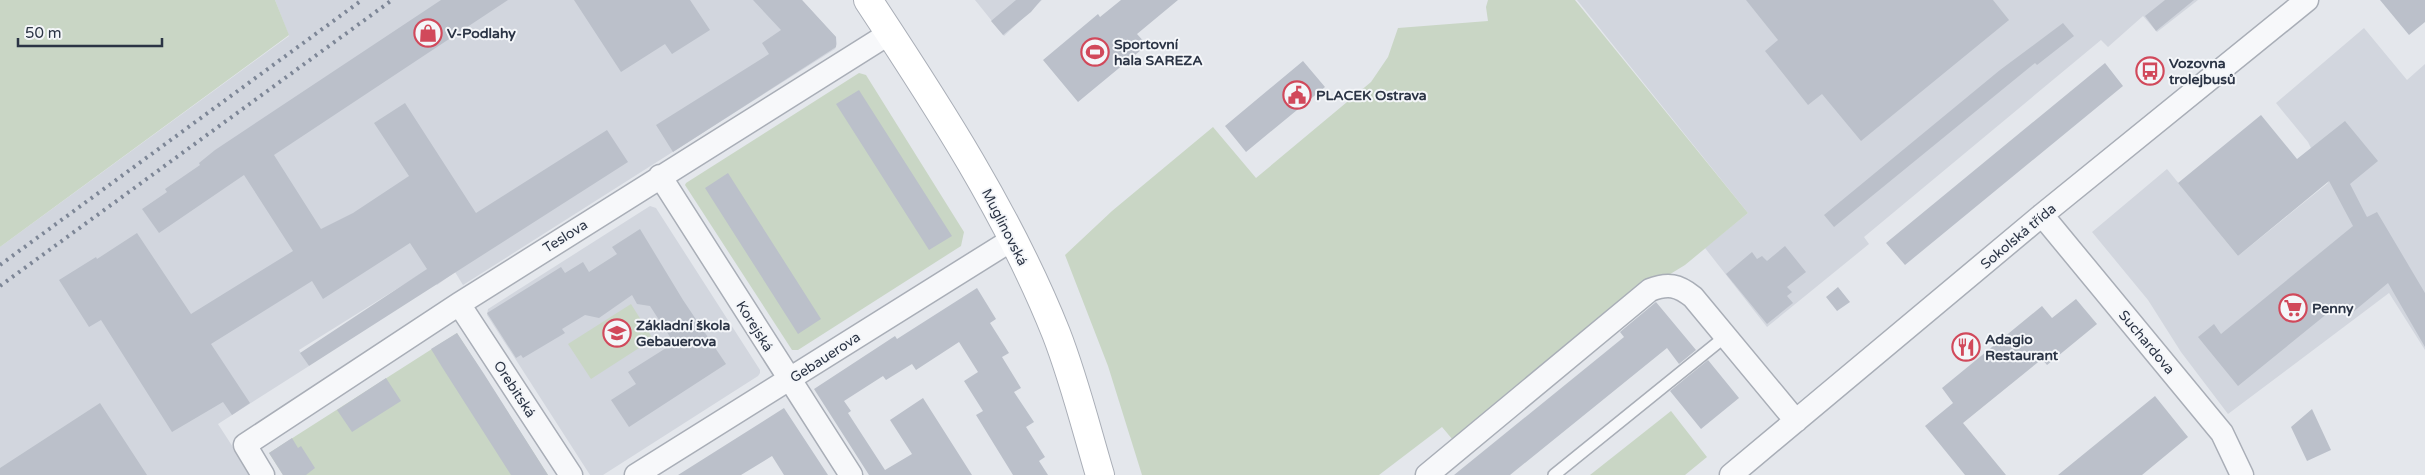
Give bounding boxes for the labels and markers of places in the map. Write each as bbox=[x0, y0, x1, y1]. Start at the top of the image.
shop icon: V-Podlahy bbox=[413, 18, 443, 48]
place label: V-Podlahy bbox=[447, 25, 516, 42]
place label: Sportovní hala SAREZA bbox=[1114, 36, 1203, 69]
sports icon: Sportovní hala SAREZA bbox=[1080, 37, 1110, 67]
place label: Vozovna trolejbusů bbox=[2168, 55, 2236, 88]
bus stop icon: Vozovna trolejbusů bbox=[2135, 56, 2165, 86]
public building icon: PLACEK Ostrava bbox=[1282, 80, 1312, 110]
place label: PLACEK Ostrava bbox=[1316, 87, 1427, 104]
supermarket icon: Penny bbox=[2278, 293, 2308, 323]
place label: Penny bbox=[2312, 300, 2354, 317]
place label: Základní škola Gebauerova bbox=[636, 317, 730, 350]
school or university icon: Základní škola Gebauerova bbox=[602, 318, 632, 348]
place label: Adagio Restaurant bbox=[1985, 331, 2059, 364]
restaurant icon: Adagio Restaurant bbox=[1951, 332, 1981, 362]

